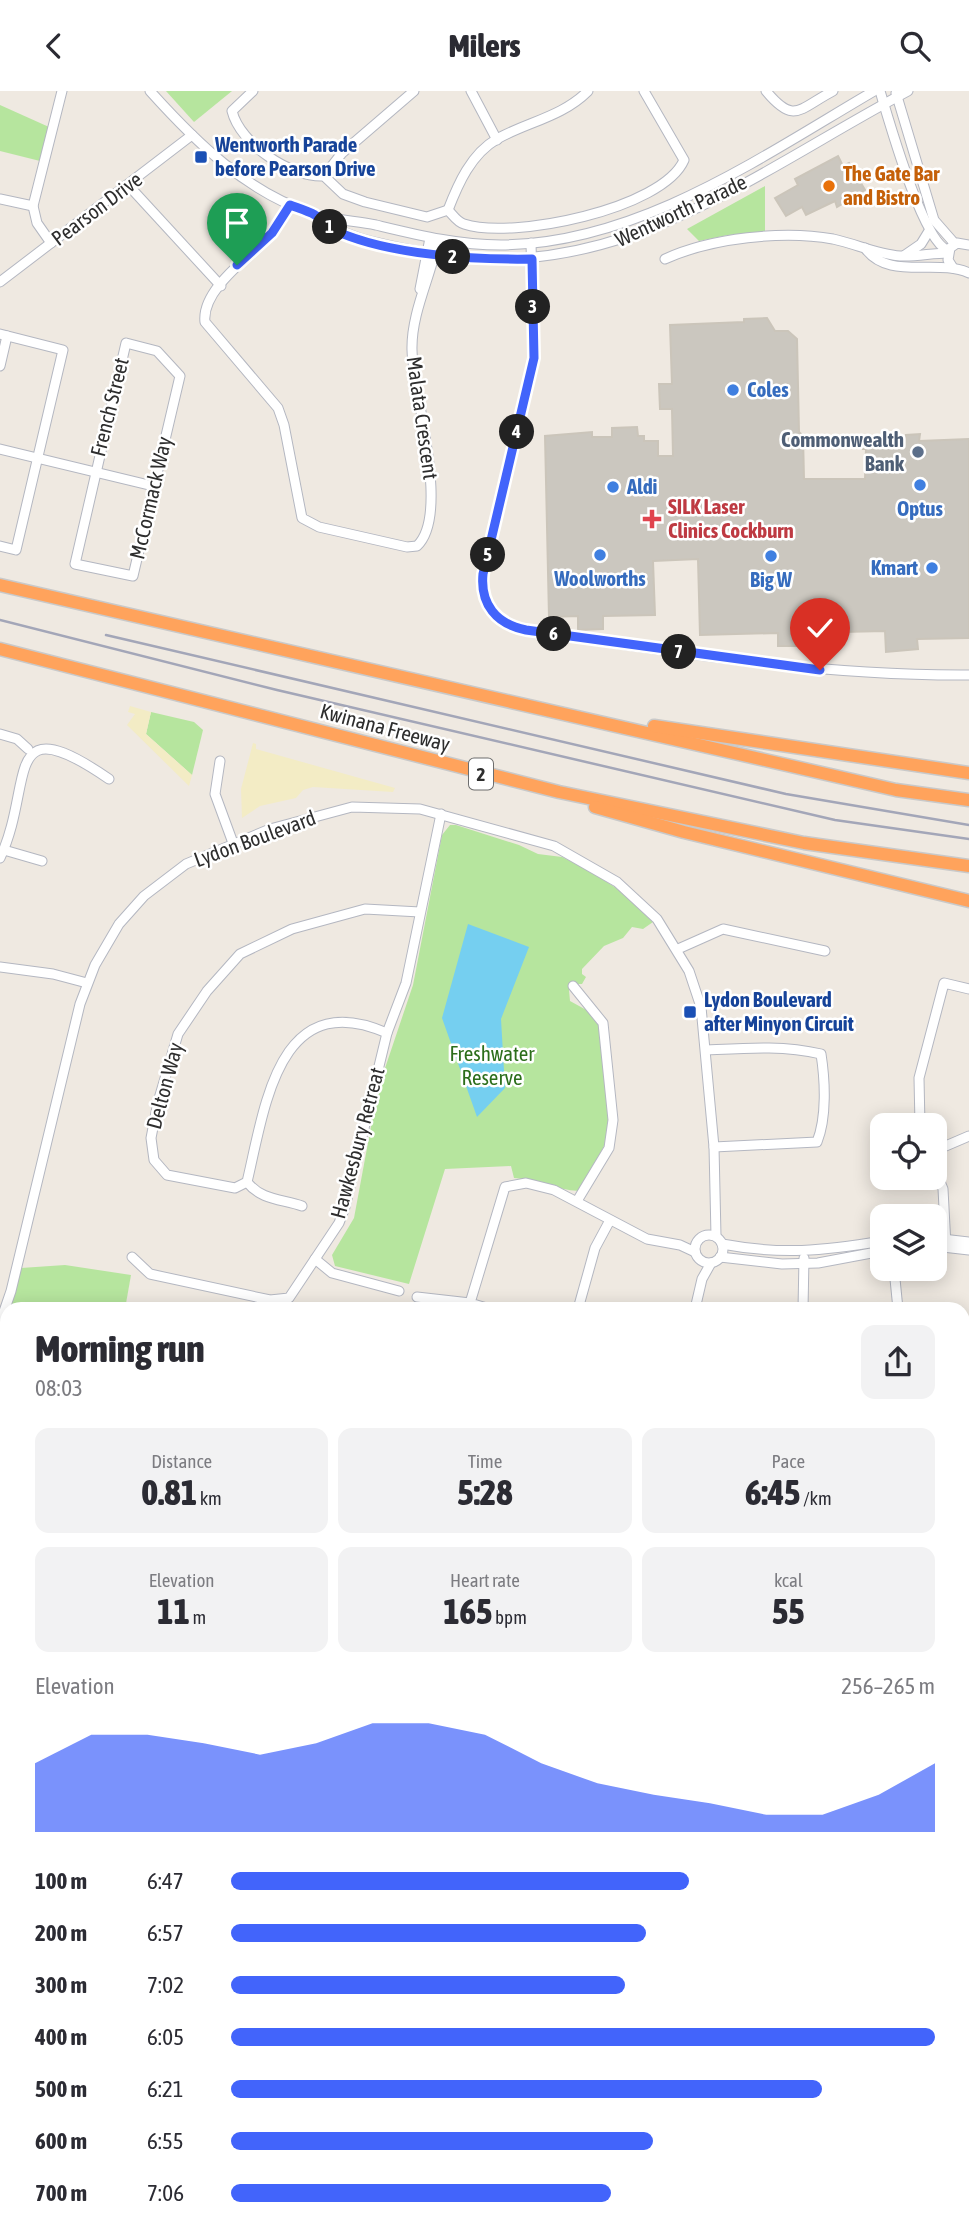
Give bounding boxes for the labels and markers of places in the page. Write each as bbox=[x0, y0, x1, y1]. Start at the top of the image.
place label: Wentworth Parade before Pearson Drive bbox=[214, 132, 375, 180]
marker: Wentworth Parade before Pearson Drive bbox=[193, 149, 209, 165]
place label: The Gate Bar and Bistro bbox=[843, 161, 940, 209]
marker: The Gate Bar and Bistro bbox=[821, 178, 837, 194]
pin bbox=[207, 193, 267, 265]
pin: 1 bbox=[312, 209, 348, 245]
pin: 2 bbox=[435, 239, 470, 275]
pin: 3 bbox=[516, 289, 550, 325]
place label: Coles bbox=[747, 377, 789, 401]
marker: Coles bbox=[725, 382, 741, 398]
pin: 4 bbox=[500, 415, 534, 449]
place label: Commonwealth Bank bbox=[781, 427, 905, 475]
marker: Commonwealth Bank bbox=[910, 444, 926, 460]
place label: Aldi bbox=[626, 474, 657, 498]
marker: Optus bbox=[912, 477, 928, 493]
marker: Aldi bbox=[605, 479, 621, 495]
place label: SILK Laser Clinics Cockburn bbox=[668, 494, 794, 542]
place label: Optus bbox=[897, 496, 943, 520]
marker: SILK Laser Clinics Cockburn bbox=[642, 509, 662, 529]
pin: 5 bbox=[470, 538, 505, 573]
marker: Woolworths bbox=[592, 547, 608, 563]
marker: Big W bbox=[763, 548, 779, 564]
place label: Kmart bbox=[871, 555, 918, 579]
marker: Kmart bbox=[924, 560, 940, 576]
place label: Woolworths bbox=[553, 566, 646, 590]
place label: Big W bbox=[750, 567, 793, 591]
pin bbox=[790, 598, 850, 670]
pin: 6 bbox=[536, 617, 572, 651]
pin: 7 bbox=[662, 635, 696, 669]
place label: Lydon Boulevard after Minyon Circuit bbox=[704, 987, 854, 1035]
marker: Lydon Boulevard after Minyon Circuit bbox=[682, 1004, 698, 1020]

